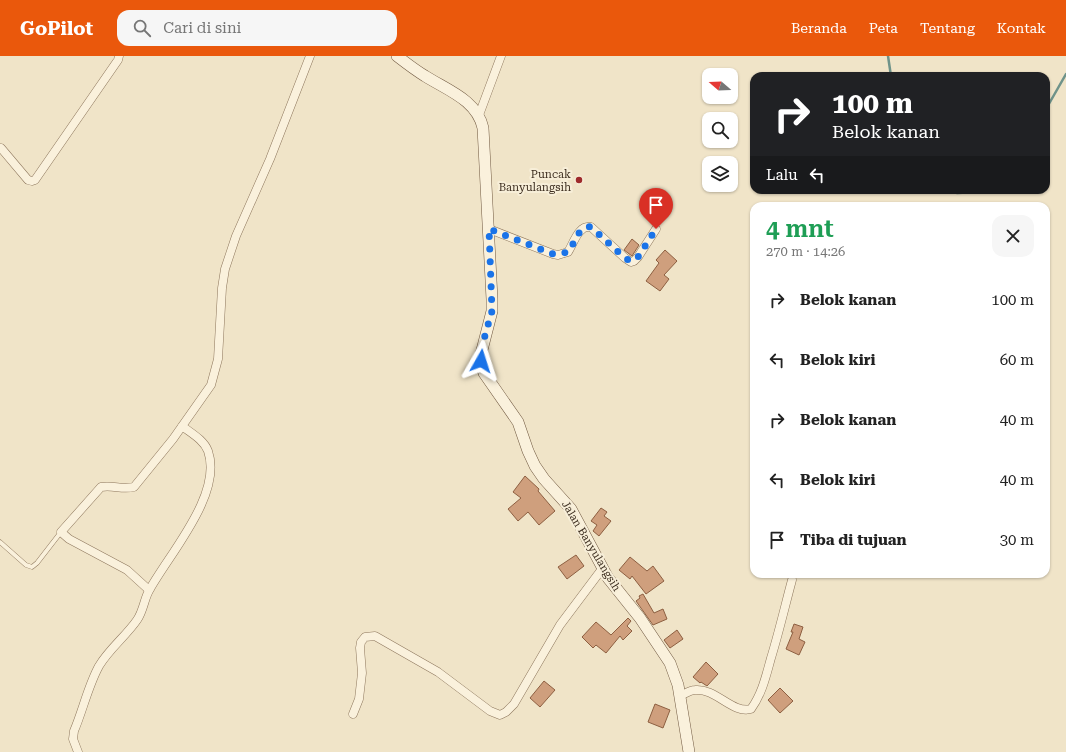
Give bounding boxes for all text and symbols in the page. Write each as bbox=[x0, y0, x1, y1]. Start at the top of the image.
search box bbox=[117, 10, 397, 46]
text: GoPilot bbox=[20, 17, 93, 40]
icon: search bbox=[131, 17, 153, 39]
text: Cari di sini bbox=[163, 19, 241, 37]
text: Beranda bbox=[791, 20, 847, 36]
text: Peta bbox=[869, 20, 898, 36]
text: Tentang bbox=[920, 20, 975, 36]
text: Kontak bbox=[997, 20, 1046, 36]
north arrow bbox=[702, 68, 738, 104]
map controls bbox=[702, 68, 738, 192]
text: 100 m bbox=[832, 87, 913, 120]
icon: right bbox=[766, 88, 818, 140]
button: search bbox=[702, 112, 738, 148]
text: Belok kanan bbox=[832, 121, 940, 142]
button: layers bbox=[702, 156, 738, 192]
icon: left bbox=[806, 164, 828, 186]
text: Lalu bbox=[766, 166, 798, 184]
place label: Puncak Banyulangsih bbox=[499, 168, 571, 194]
marker: Puncak Banyulangsih bbox=[574, 175, 584, 185]
pin bbox=[639, 188, 673, 229]
icon: arrive bbox=[645, 194, 667, 216]
text: 4 mnt bbox=[766, 215, 834, 243]
button: close bbox=[992, 215, 1034, 257]
text: 270 m · 14:26 bbox=[766, 244, 845, 259]
icon: right bbox=[766, 289, 788, 311]
text: Belok kanan bbox=[800, 291, 896, 309]
text: 100 m bbox=[991, 291, 1034, 309]
position arrow bbox=[460, 340, 502, 382]
icon: left bbox=[766, 349, 788, 371]
text: Belok kiri bbox=[800, 351, 876, 369]
text: 60 m bbox=[1000, 351, 1034, 369]
icon: right bbox=[766, 409, 788, 431]
text: Belok kanan bbox=[800, 411, 896, 429]
text: 40 m bbox=[1000, 411, 1034, 429]
icon: left bbox=[766, 469, 788, 491]
text: Belok kiri bbox=[800, 471, 876, 489]
text: 40 m bbox=[1000, 471, 1034, 489]
street label: Jalan Banyulangsih bbox=[559, 498, 623, 594]
icon: arrive bbox=[766, 529, 788, 551]
text: Tiba di tujuan bbox=[800, 531, 907, 549]
text: 30 m bbox=[1000, 531, 1034, 549]

